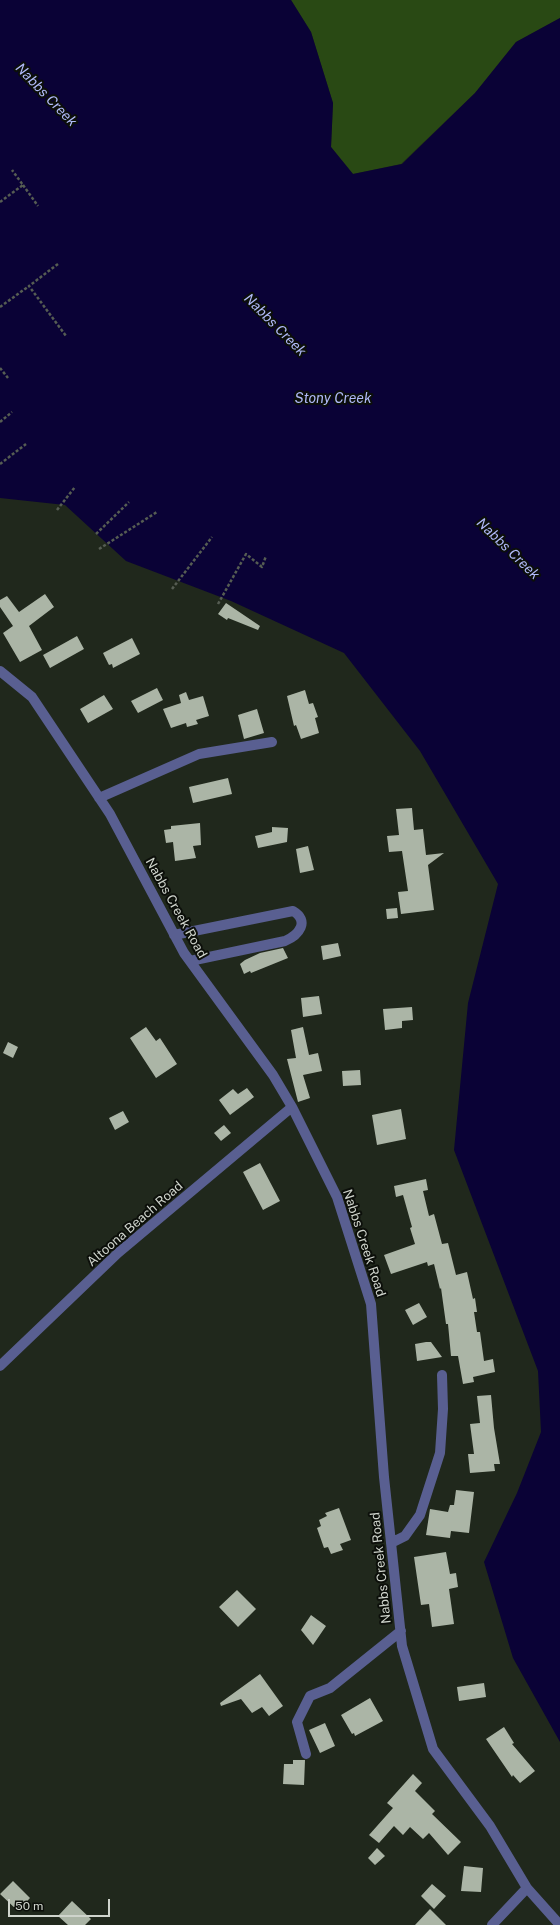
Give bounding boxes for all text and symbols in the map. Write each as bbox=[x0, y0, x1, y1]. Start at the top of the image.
water label: Nabbs Creek bbox=[12, 60, 80, 130]
water label: Nabbs Creek bbox=[240, 290, 310, 360]
water label: Stony Creek bbox=[295, 391, 371, 407]
water label: Nabbs Creek bbox=[473, 515, 543, 583]
street label: Nabbs Creek Road bbox=[142, 855, 210, 961]
street label: Altoona Beach Road bbox=[84, 1178, 186, 1270]
street label: Nabbs Creek Road bbox=[339, 1187, 389, 1299]
street label: Nabbs Creek Road bbox=[367, 1511, 395, 1625]
scale bar bbox=[10, 1891, 112, 1917]
text: 50 m bbox=[15, 1899, 43, 1913]

